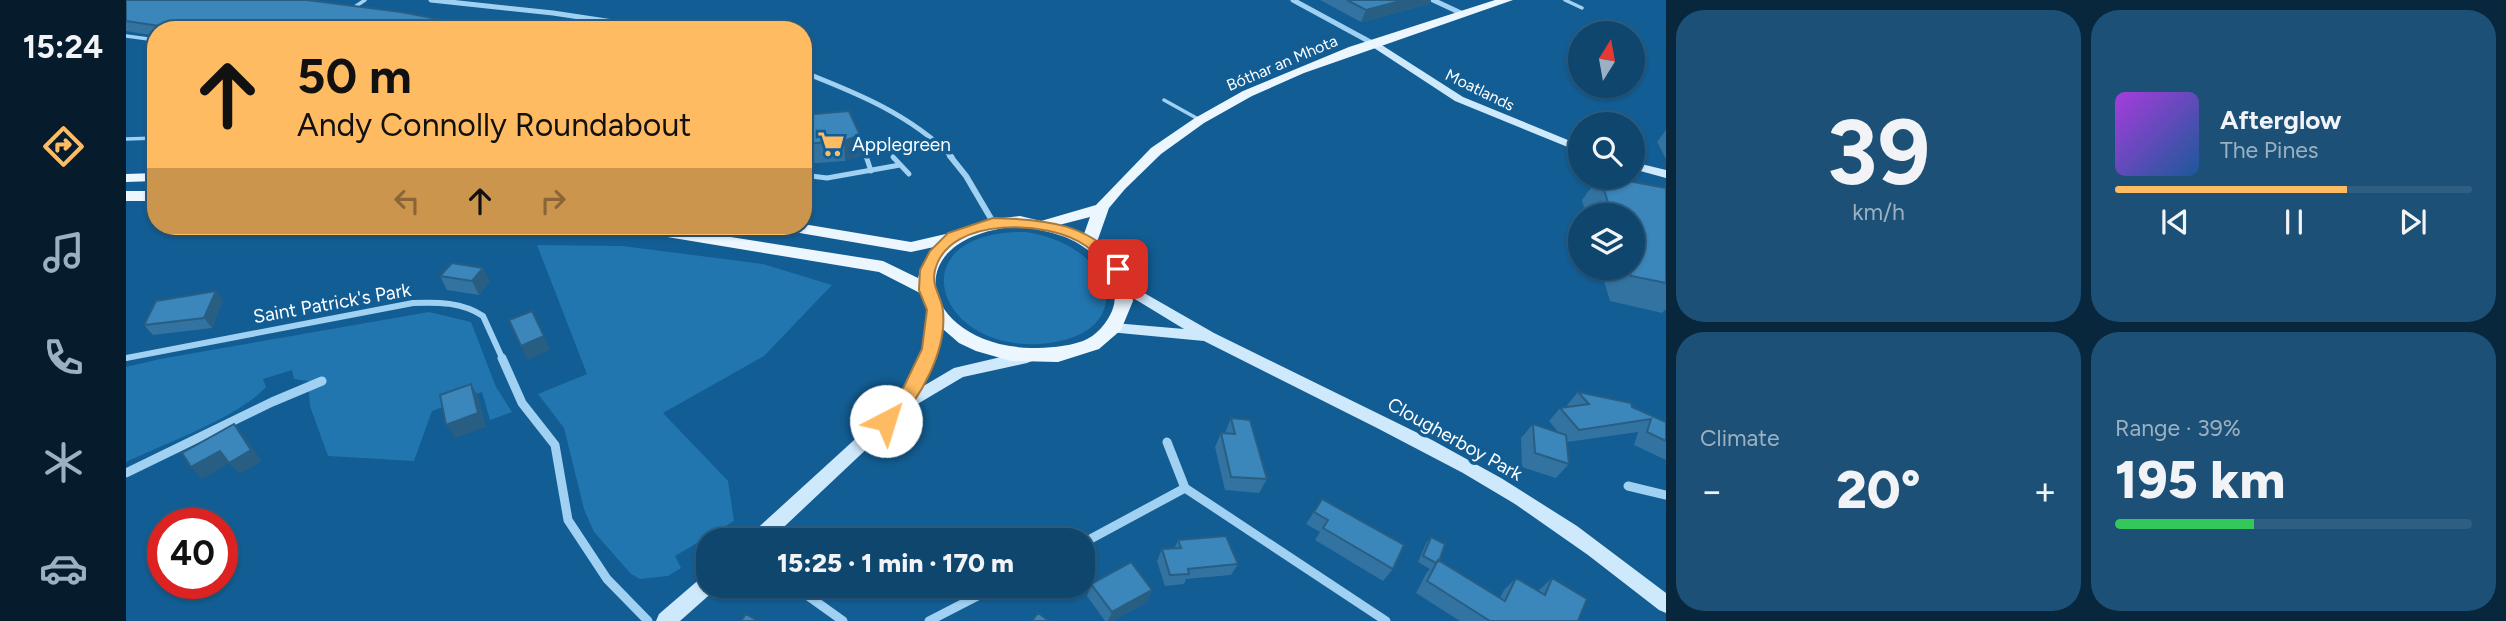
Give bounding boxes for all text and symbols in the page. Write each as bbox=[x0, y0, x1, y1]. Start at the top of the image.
north arrow bbox=[1568, 21, 1645, 98]
map controls bbox=[1568, 21, 1645, 280]
text: 15:24 bbox=[23, 28, 103, 66]
street label: Bóthar an Mhota bbox=[1224, 31, 1340, 95]
text: 50 m bbox=[297, 46, 412, 105]
icon: ahead bbox=[182, 49, 273, 140]
street label: Moatlands bbox=[1442, 65, 1518, 115]
text: 39 bbox=[1827, 98, 1930, 207]
text: Afterglow bbox=[2220, 104, 2342, 136]
text: Andy Connolly Roundabout bbox=[297, 106, 691, 144]
button: search bbox=[1568, 112, 1645, 189]
icon: directions bbox=[39, 122, 88, 171]
supermarket icon: Applegreen bbox=[816, 129, 846, 159]
place label: Applegreen bbox=[852, 133, 951, 156]
text: The Pines bbox=[2220, 136, 2319, 164]
icon: left bbox=[388, 182, 426, 220]
icon: ahead bbox=[461, 182, 499, 220]
icon: right bbox=[534, 182, 572, 220]
text: km/h bbox=[1852, 198, 1905, 226]
button: layers bbox=[1568, 203, 1645, 280]
icon: previous bbox=[2156, 203, 2194, 241]
icon: pause bbox=[2275, 203, 2313, 241]
icon: next bbox=[2394, 203, 2432, 241]
icon: music bbox=[39, 228, 88, 277]
pin bbox=[1088, 239, 1148, 299]
icon: arrive bbox=[1099, 250, 1137, 288]
street label: Saint Patrick's Park bbox=[251, 278, 413, 328]
icon: phone bbox=[39, 333, 88, 382]
position arrow bbox=[849, 384, 923, 458]
street label: Clougherboy Park bbox=[1383, 392, 1527, 486]
text: Range · 39% bbox=[2115, 414, 2241, 442]
text: Climate bbox=[1700, 424, 1779, 452]
icon: climate bbox=[39, 438, 88, 487]
text: 195 km bbox=[2115, 449, 2285, 511]
text: 20° bbox=[1836, 459, 1921, 521]
text: − bbox=[1700, 468, 1724, 514]
text: + bbox=[2033, 468, 2057, 514]
speed limit sign: 40 bbox=[147, 508, 238, 599]
icon: car bbox=[39, 544, 88, 593]
text: 15:25 · 1 min · 170 m bbox=[777, 547, 1014, 579]

